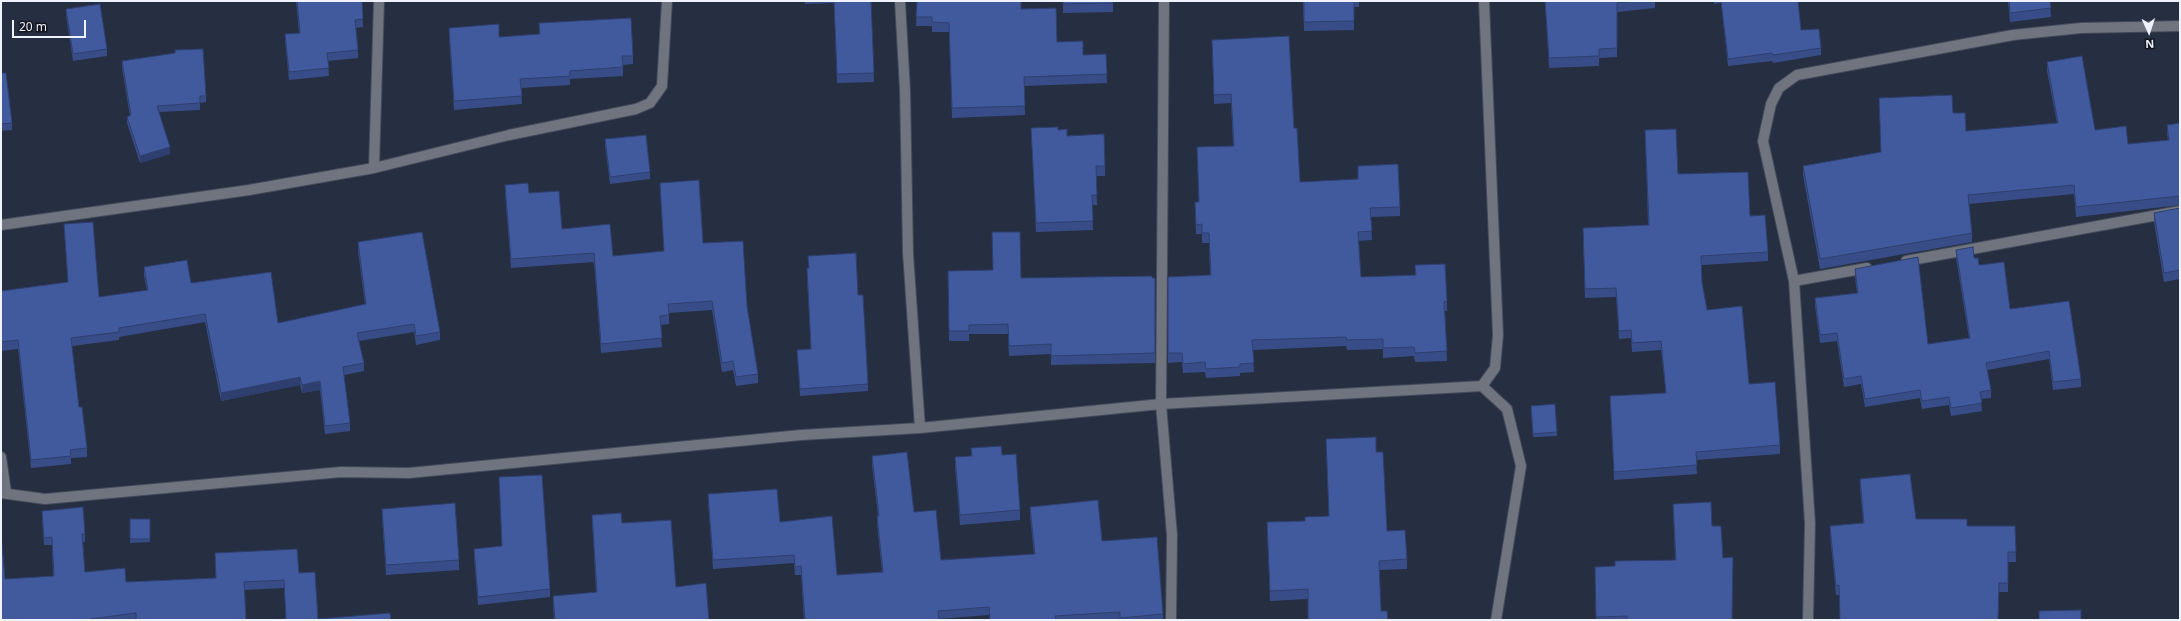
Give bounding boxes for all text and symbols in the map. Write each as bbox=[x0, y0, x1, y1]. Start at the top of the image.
scale bar bbox=[14, 12, 88, 38]
north arrow bbox=[2129, 12, 2169, 52]
text: 20 m bbox=[19, 18, 47, 35]
text: N bbox=[2145, 37, 2155, 52]

